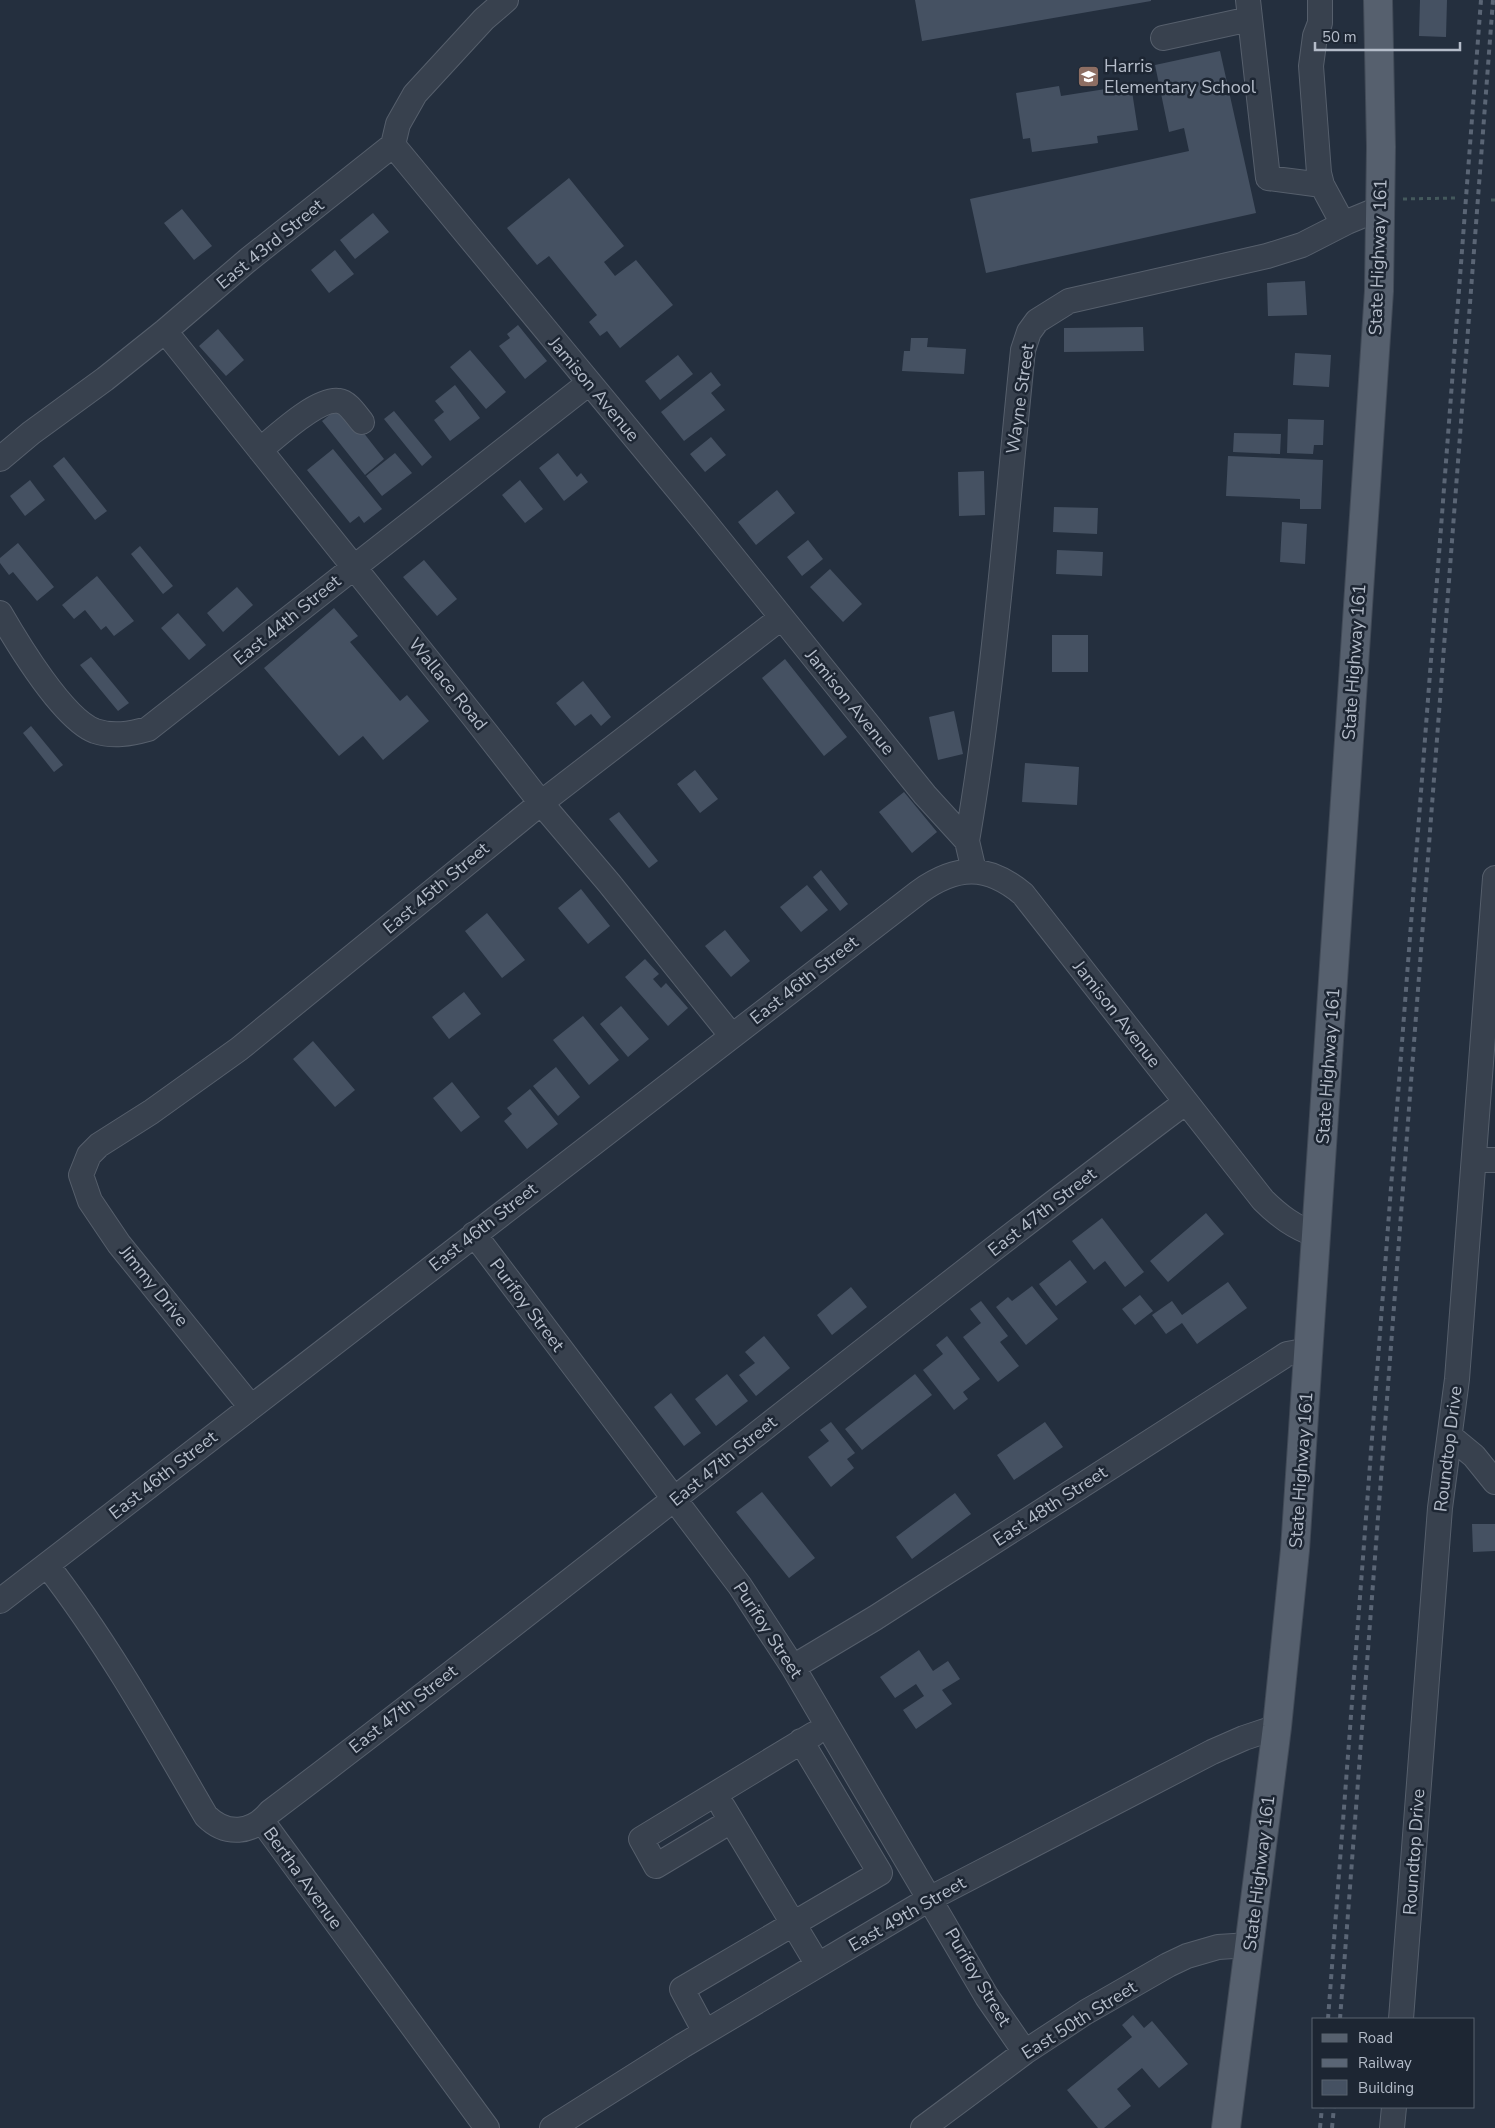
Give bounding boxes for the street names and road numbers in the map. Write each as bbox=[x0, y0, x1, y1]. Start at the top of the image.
street label: State Highway 161 bbox=[1363, 178, 1393, 336]
street label: East 43rd Street bbox=[211, 193, 329, 295]
street label: Jamison Avenue bbox=[542, 331, 645, 446]
street label: Wayne Street bbox=[1000, 342, 1040, 456]
street label: East 44th Street bbox=[228, 569, 346, 671]
street label: State Highway 161 bbox=[1337, 583, 1371, 741]
street label: Wallace Road bbox=[403, 633, 493, 735]
street label: Jamison Avenue bbox=[799, 643, 900, 760]
street label: East 45th Street bbox=[378, 836, 495, 939]
street label: East 46th Street bbox=[745, 930, 864, 1030]
street label: Jamison Avenue bbox=[1067, 955, 1166, 1073]
street label: State Highway 161 bbox=[1311, 987, 1345, 1145]
street label: East 47th Street bbox=[983, 1162, 1102, 1262]
street label: East 46th Street bbox=[424, 1177, 543, 1277]
street label: Jimmy Drive bbox=[113, 1240, 194, 1331]
street label: Purifoy Street bbox=[484, 1254, 570, 1357]
street label: Roundtop Drive bbox=[1428, 1385, 1468, 1513]
street label: State Highway 161 bbox=[1284, 1391, 1318, 1549]
street label: East 47th Street bbox=[664, 1410, 782, 1512]
street label: East 46th Street bbox=[104, 1425, 223, 1525]
street label: East 48th Street bbox=[988, 1460, 1112, 1552]
street label: Purifoy Street bbox=[728, 1577, 809, 1683]
street label: East 47th Street bbox=[344, 1659, 463, 1759]
street label: Roundtop Drive bbox=[1398, 1788, 1430, 1916]
street label: State Highway 161 bbox=[1238, 1794, 1280, 1952]
street label: Bertha Avenue bbox=[258, 1822, 348, 1934]
street label: East 49th Street bbox=[844, 1870, 970, 1957]
street label: Purifoy Street bbox=[939, 1923, 1017, 2031]
street label: East 50th Street bbox=[1017, 1975, 1142, 2065]

